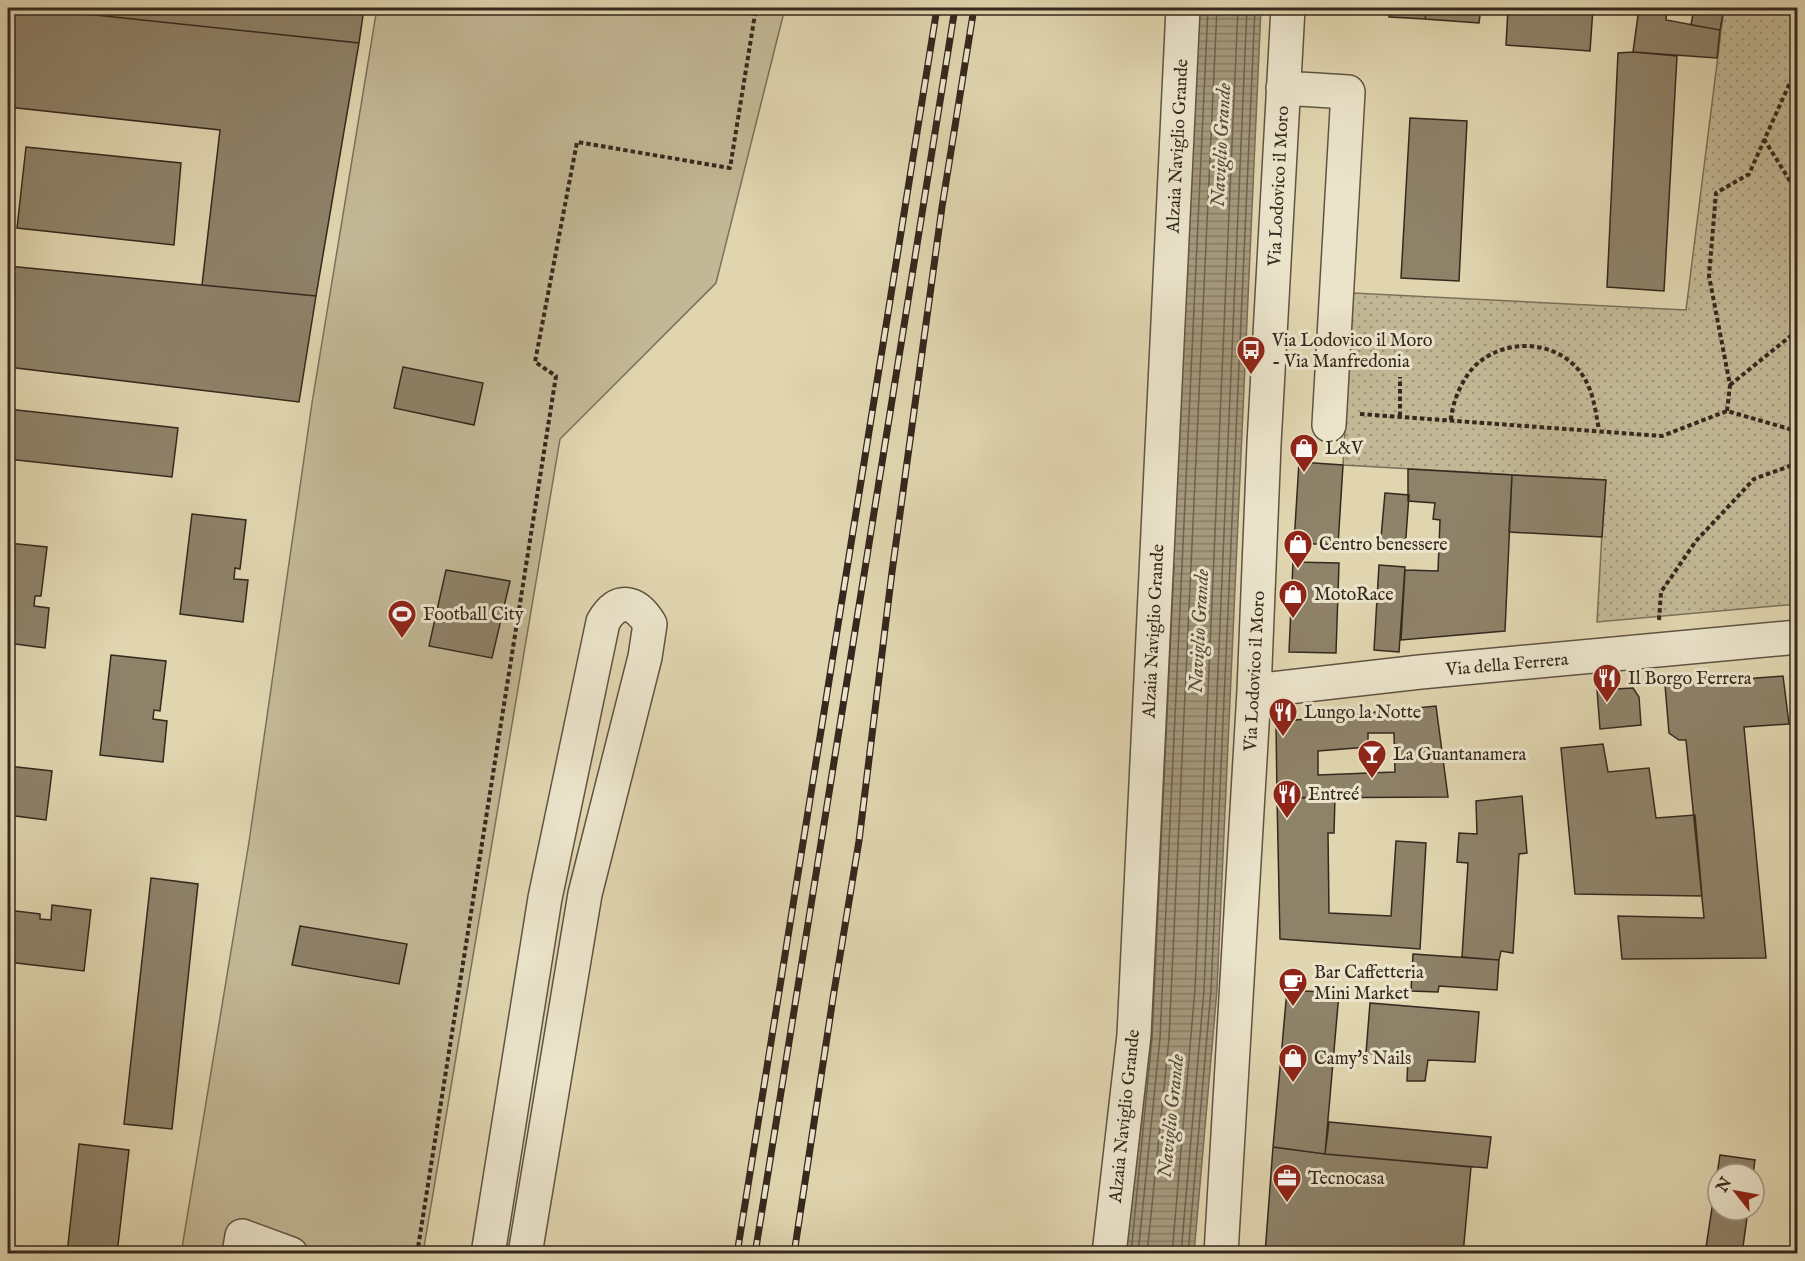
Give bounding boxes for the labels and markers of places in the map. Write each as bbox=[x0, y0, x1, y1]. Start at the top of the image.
place label: Via Lodovico il Moro - Via Manfredonia bbox=[1271, 330, 1433, 374]
bus stop icon: Via Lodovico il Moro - Via Manfredonia bbox=[1235, 334, 1267, 376]
shop icon: L&V bbox=[1288, 432, 1320, 474]
place label: L&V bbox=[1325, 438, 1364, 461]
shop icon: Centro benessere bbox=[1282, 528, 1314, 570]
place label: Centro benessere bbox=[1319, 534, 1448, 557]
shop icon: MotoRace bbox=[1277, 578, 1309, 620]
place label: MotoRace bbox=[1314, 584, 1393, 607]
sports icon: Football City bbox=[386, 598, 418, 640]
place label: Football City bbox=[423, 604, 524, 627]
restaurant icon: Il Borgo Ferrera bbox=[1591, 662, 1623, 704]
place label: Il Borgo Ferrera bbox=[1628, 668, 1752, 691]
restaurant icon: Lungo la Notte bbox=[1267, 696, 1299, 738]
place label: Lungo la Notte bbox=[1304, 702, 1421, 725]
bar icon: La Guantanamera bbox=[1356, 738, 1388, 780]
place label: La Guantanamera bbox=[1393, 744, 1526, 767]
restaurant icon: Entreé bbox=[1271, 778, 1303, 820]
place label: Entreé bbox=[1308, 784, 1359, 807]
place label: Bar Caffetteria Mini Market bbox=[1314, 962, 1424, 1006]
cafe icon: Bar Caffetteria Mini Market bbox=[1277, 966, 1309, 1008]
shop icon: Camy's Nails bbox=[1277, 1042, 1309, 1084]
place label: Camy's Nails bbox=[1314, 1048, 1411, 1071]
office icon: Tecnocasa bbox=[1271, 1162, 1303, 1204]
place label: Tecnocasa bbox=[1308, 1168, 1385, 1191]

